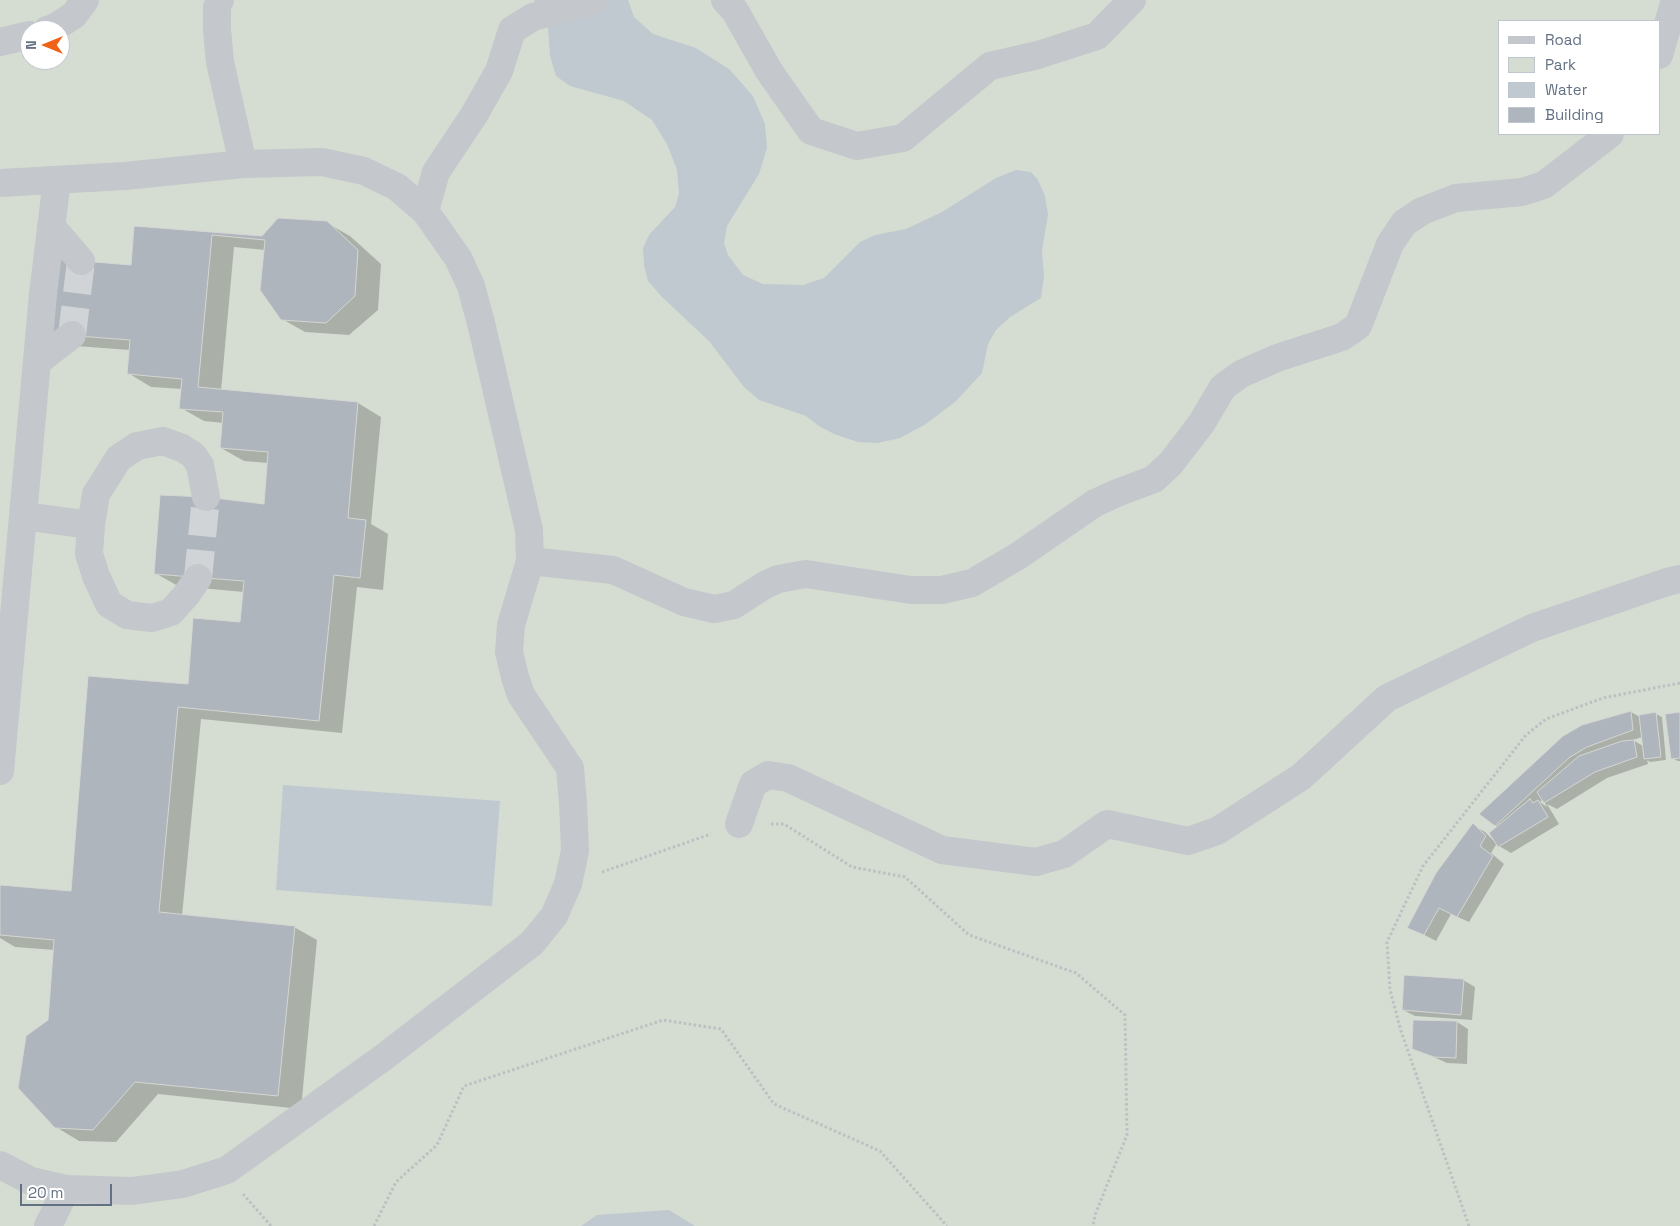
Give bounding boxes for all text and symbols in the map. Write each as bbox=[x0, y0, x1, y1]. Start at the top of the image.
north arrow bbox=[20, 20, 70, 70]
legend bbox=[1498, 20, 1660, 135]
text: Road bbox=[1545, 30, 1582, 49]
text: N bbox=[22, 40, 40, 50]
text: Park bbox=[1545, 55, 1576, 74]
text: Water bbox=[1545, 80, 1587, 99]
text: Building bbox=[1545, 105, 1604, 124]
scale bar bbox=[22, 1174, 115, 1206]
text: 20 m bbox=[28, 1183, 63, 1202]

